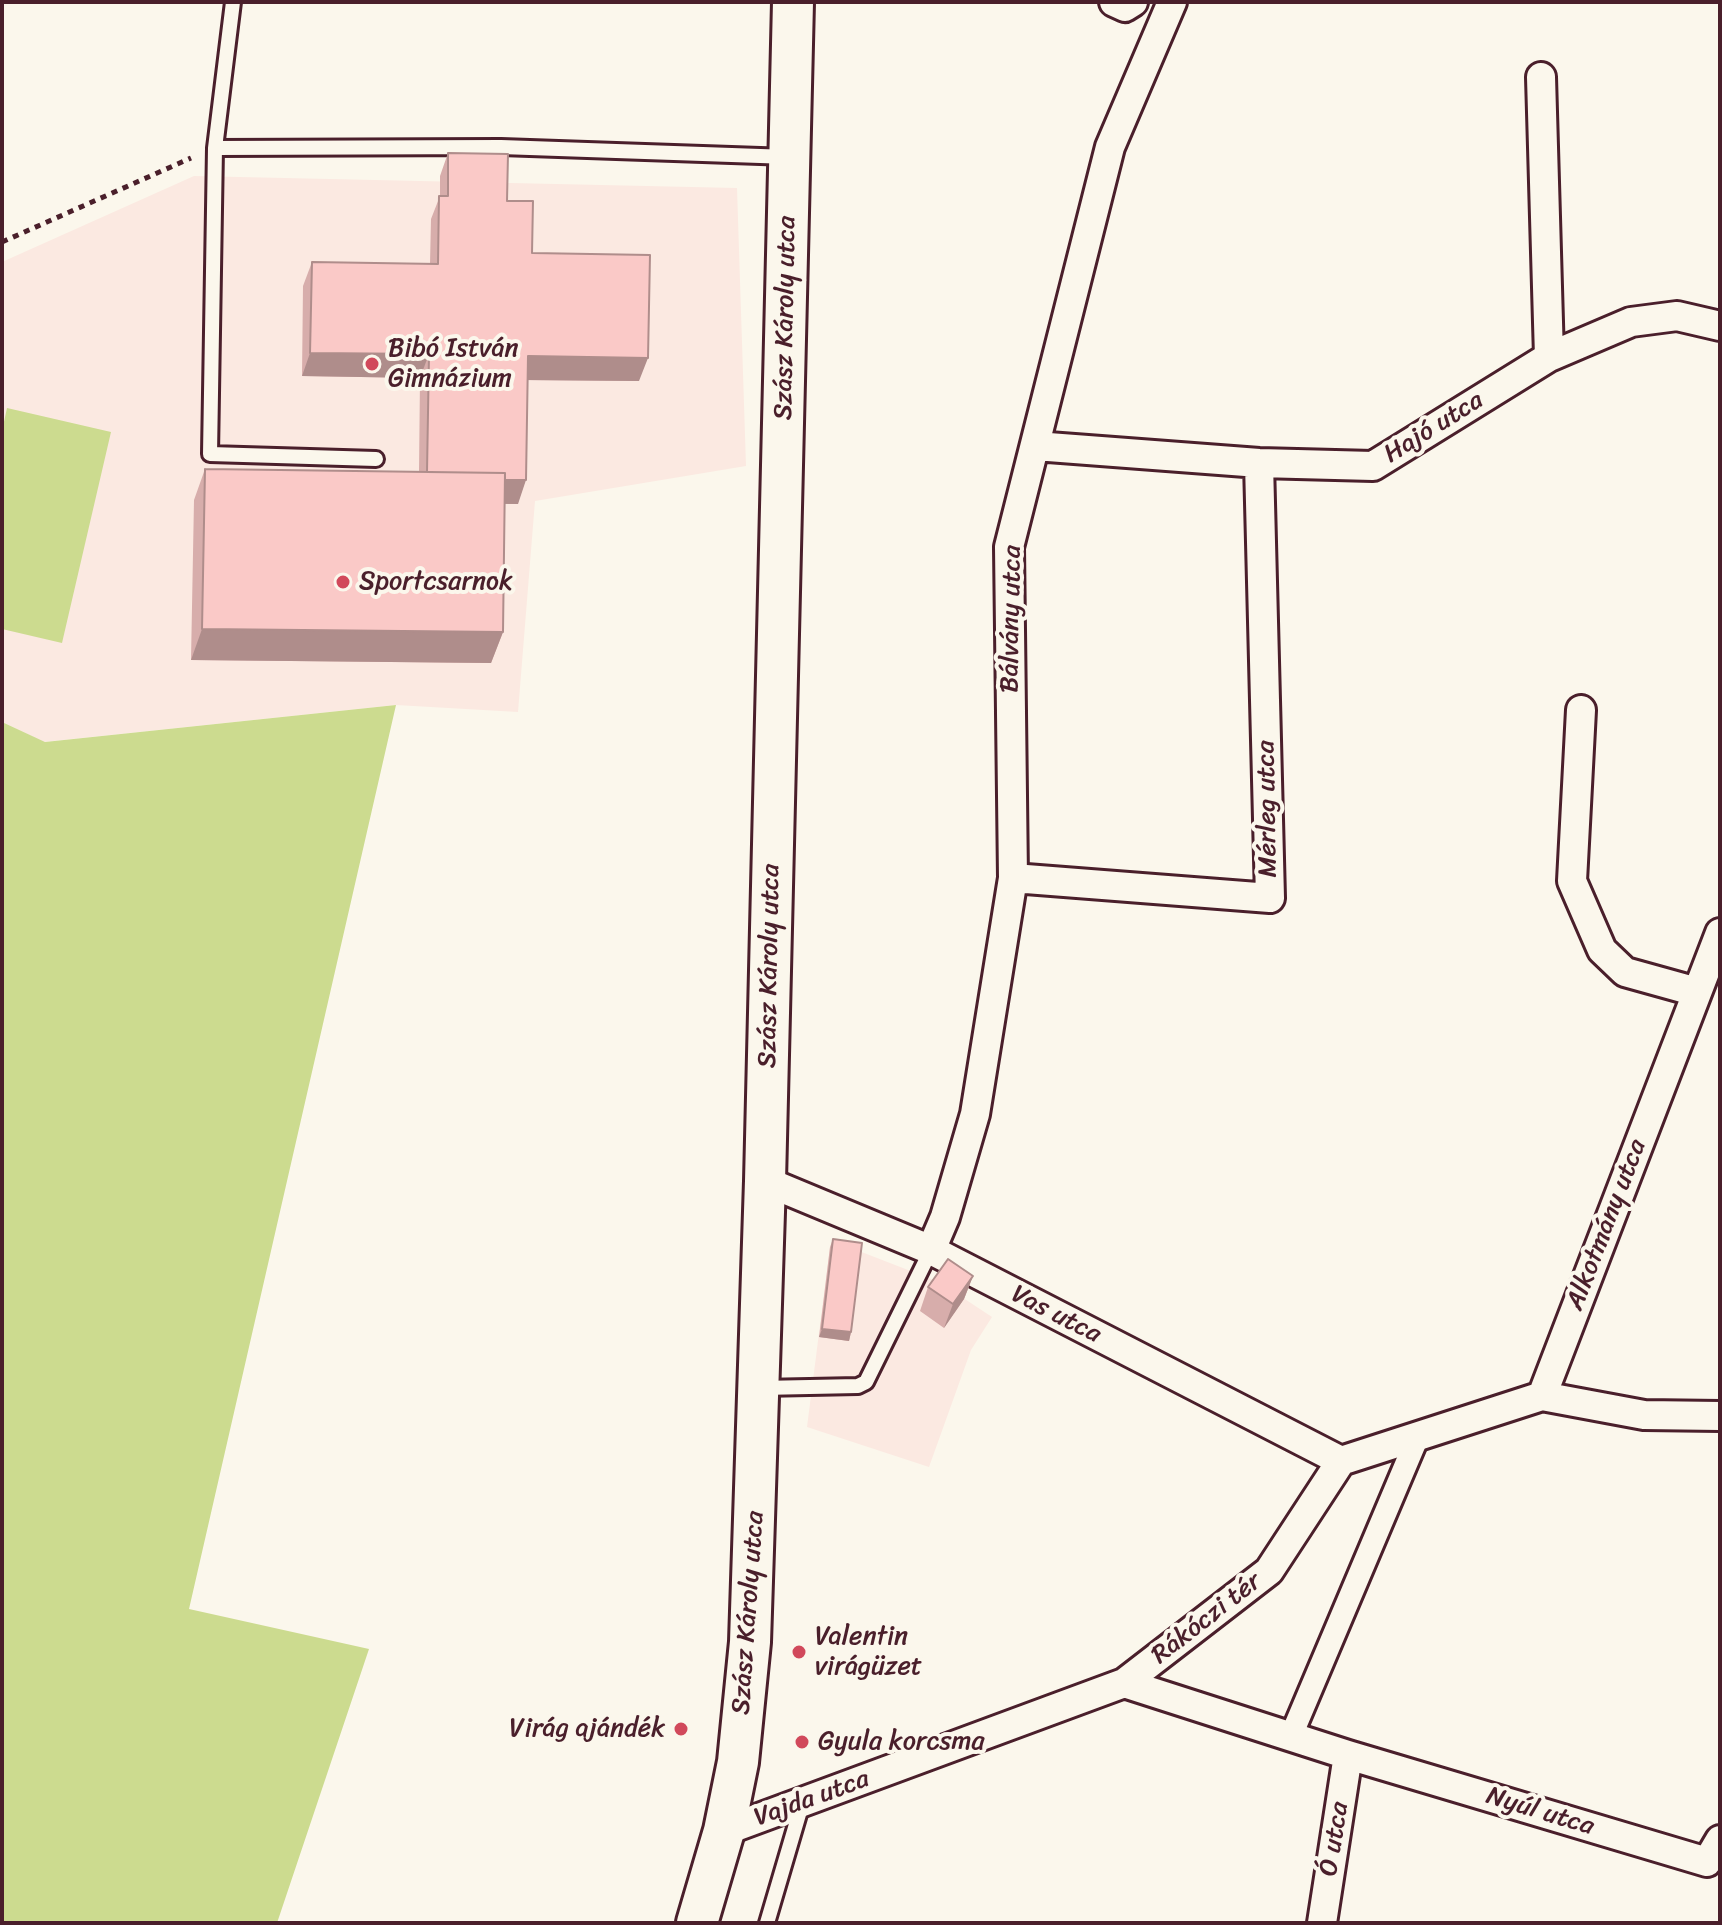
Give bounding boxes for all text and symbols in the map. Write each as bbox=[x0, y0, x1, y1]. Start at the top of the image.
street label: Szász Károly utca bbox=[769, 216, 803, 420]
place label: Bibó István Gimnázium bbox=[388, 333, 519, 394]
marker: Bibó István Gimnázium bbox=[363, 355, 381, 373]
street label: Hajó utca bbox=[1379, 385, 1489, 471]
street label: Bálvány utca bbox=[995, 545, 1029, 693]
place label: Sportcsarnok bbox=[359, 566, 513, 598]
marker: Sportcsarnok bbox=[334, 573, 352, 591]
street label: Mérleg utca bbox=[1251, 740, 1285, 878]
street label: Szász Károly utca bbox=[753, 864, 787, 1068]
street label: Alkotmány utca bbox=[1560, 1135, 1654, 1315]
street label: Vas utca bbox=[1006, 1279, 1106, 1351]
street label: Szász Károly utca bbox=[726, 1510, 772, 1716]
street label: Rákóczi tér bbox=[1146, 1567, 1268, 1671]
place label: Valentin virágüzet bbox=[815, 1621, 922, 1682]
marker: Valentin virágüzet bbox=[790, 1643, 808, 1661]
place label: Virág ajándék bbox=[509, 1713, 665, 1745]
marker: Virág ajándék bbox=[672, 1720, 690, 1738]
place label: Gyula korcsma bbox=[818, 1726, 984, 1758]
marker: Gyula korcsma bbox=[793, 1733, 811, 1751]
street label: Vajda utca bbox=[750, 1764, 874, 1834]
street label: Nyúl utca bbox=[1482, 1781, 1598, 1843]
street label: Ó utca bbox=[1314, 1800, 1356, 1878]

